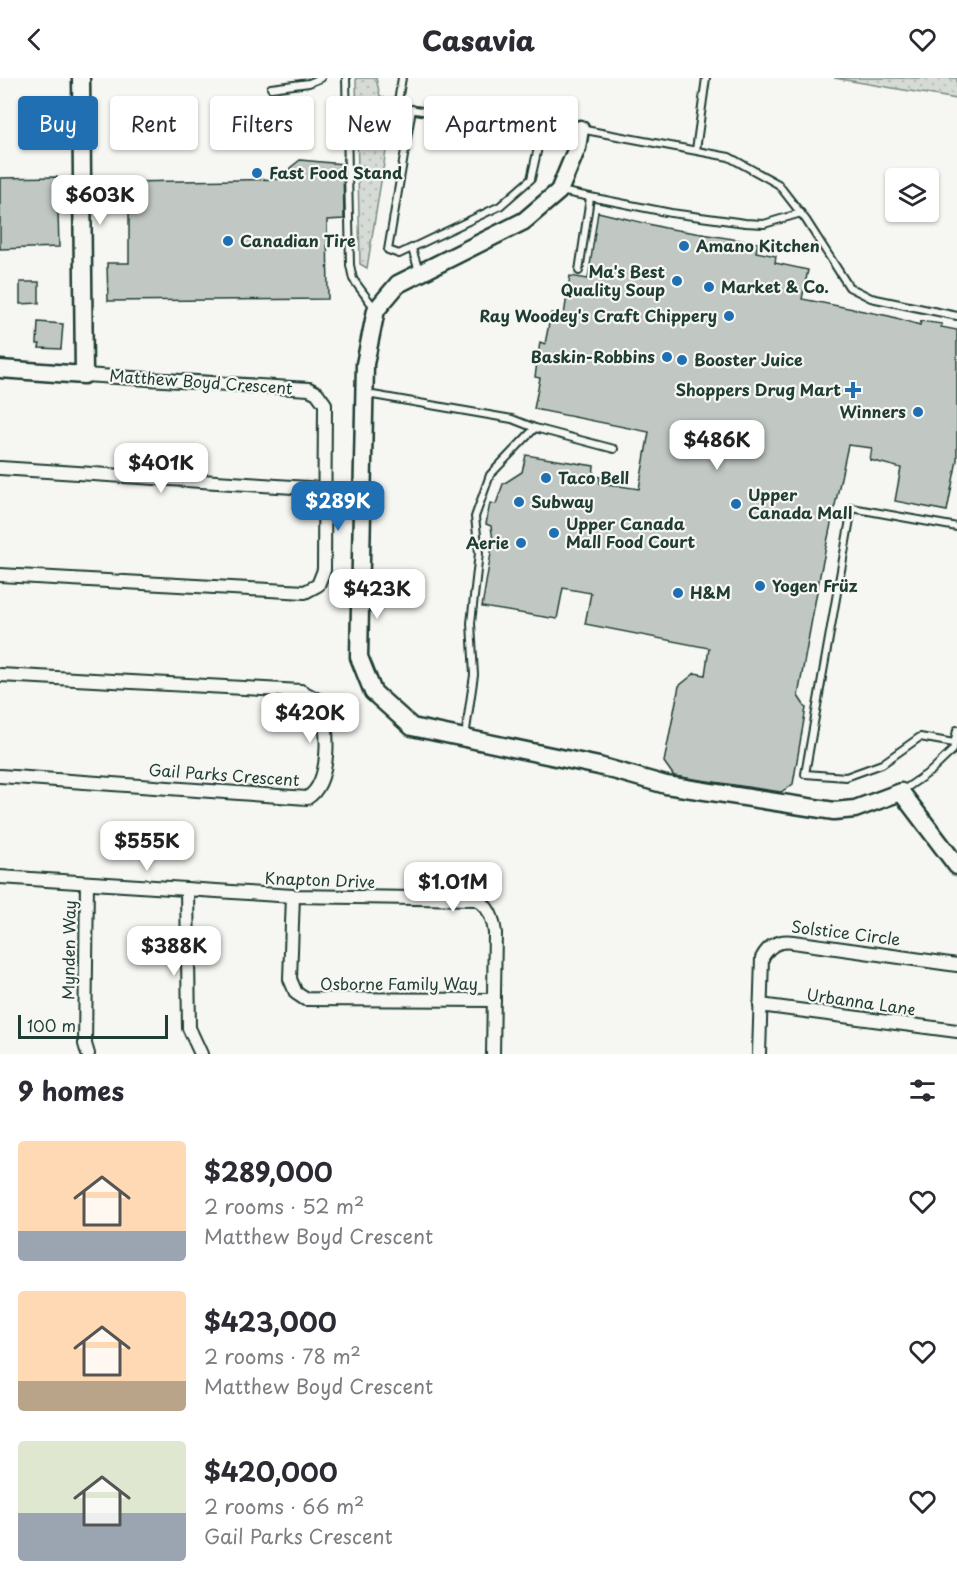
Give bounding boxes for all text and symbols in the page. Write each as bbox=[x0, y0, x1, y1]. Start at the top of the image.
text: Casavia bbox=[422, 19, 535, 60]
icon: back bbox=[18, 23, 51, 56]
icon: heart bbox=[906, 23, 939, 56]
chip: Buy bbox=[18, 96, 98, 150]
chip: Rent bbox=[110, 96, 198, 150]
chip: Filters bbox=[210, 96, 314, 150]
chip: New bbox=[326, 96, 412, 150]
chip: Apartment bbox=[424, 96, 578, 150]
place label: Fast Food Stand bbox=[269, 160, 403, 184]
marker: Fast Food Stand bbox=[250, 166, 264, 180]
map controls bbox=[885, 168, 939, 222]
button: layers bbox=[885, 168, 939, 222]
pin: $603K bbox=[58, 175, 142, 226]
text: $603K bbox=[65, 179, 135, 209]
place label: Canadian Tire bbox=[240, 228, 356, 252]
place label: Amano Kitchen bbox=[696, 233, 820, 257]
marker: Canadian Tire bbox=[221, 234, 235, 248]
marker: Amano Kitchen bbox=[677, 239, 691, 253]
place label: Ma's Best Quality Soup bbox=[561, 259, 665, 301]
marker: Ma's Best Quality Soup bbox=[670, 274, 684, 288]
place label: Market & Co. bbox=[721, 274, 829, 298]
marker: Market & Co. bbox=[702, 280, 716, 294]
place label: Ray Woodey's Craft Chippery bbox=[479, 303, 717, 327]
marker: Ray Woodey's Craft Chippery bbox=[722, 309, 736, 323]
place label: Baskin-Robbins bbox=[531, 344, 655, 368]
place label: Booster Juice bbox=[694, 347, 803, 371]
marker: Baskin-Robbins bbox=[660, 350, 674, 364]
marker: Booster Juice bbox=[675, 353, 689, 367]
street label: Matthew Boyd Crescent bbox=[109, 363, 294, 399]
place label: Shoppers Drug Mart bbox=[676, 377, 841, 401]
marker: Shoppers Drug Mart bbox=[846, 383, 860, 397]
place label: Winners bbox=[840, 399, 906, 423]
marker: Winners bbox=[911, 405, 925, 419]
pin: $486K bbox=[675, 420, 759, 471]
text: $486K bbox=[683, 424, 751, 454]
pin: $401K bbox=[119, 443, 203, 494]
text: $401K bbox=[128, 447, 194, 477]
place label: Taco Bell bbox=[558, 465, 629, 489]
marker: Taco Bell bbox=[539, 471, 553, 485]
pin: $289K bbox=[296, 481, 380, 532]
place label: Upper Canada Mall bbox=[748, 482, 852, 524]
text: $289K bbox=[305, 485, 371, 515]
place label: Subway bbox=[531, 489, 594, 513]
marker: Subway bbox=[512, 495, 526, 509]
marker: Upper Canada Mall bbox=[729, 497, 743, 511]
place label: Upper Canada Mall Food Court bbox=[566, 511, 696, 553]
marker: Upper Canada Mall Food Court bbox=[547, 526, 561, 540]
place label: Aerie bbox=[466, 530, 509, 554]
marker: Aerie bbox=[514, 536, 528, 550]
pin: $423K bbox=[335, 569, 419, 620]
text: $423K bbox=[343, 573, 411, 603]
place label: Yogen Früz bbox=[772, 573, 858, 597]
marker: Yogen Früz bbox=[753, 579, 767, 593]
place label: H&M bbox=[690, 580, 731, 604]
marker: H&M bbox=[671, 586, 685, 600]
pin: $420K bbox=[268, 693, 352, 744]
text: $420K bbox=[275, 697, 345, 727]
street label: Gail Parks Crescent bbox=[148, 757, 301, 791]
pin: $555K bbox=[105, 821, 189, 872]
text: $555K bbox=[114, 825, 180, 855]
pin: $1.01M bbox=[404, 862, 502, 913]
street label: Knapton Drive bbox=[264, 865, 376, 893]
text: $1.01M bbox=[418, 866, 488, 896]
street label: Mynden Way bbox=[55, 900, 81, 1000]
street label: Solstice Circle bbox=[790, 913, 902, 951]
pin: $388K bbox=[132, 926, 216, 977]
text: $388K bbox=[141, 930, 207, 960]
street label: Osborne Family Way bbox=[320, 971, 478, 995]
street label: Urbanna Lane bbox=[805, 981, 917, 1021]
scale bar bbox=[18, 1012, 168, 1040]
text: 100 m bbox=[27, 1013, 76, 1037]
text: 9 homes bbox=[18, 1071, 124, 1110]
icon: filters bbox=[906, 1074, 939, 1107]
text: $289,000 bbox=[204, 1152, 333, 1191]
icon: home bbox=[66, 1165, 138, 1237]
icon: heart bbox=[906, 1185, 939, 1218]
text: 2 rooms · 52 m² bbox=[204, 1191, 364, 1221]
text: Matthew Boyd Crescent bbox=[204, 1221, 433, 1251]
text: $423,000 bbox=[204, 1302, 337, 1341]
icon: home bbox=[66, 1315, 138, 1387]
icon: heart bbox=[906, 1335, 939, 1368]
text: 2 rooms · 78 m² bbox=[204, 1341, 361, 1371]
text: Matthew Boyd Crescent bbox=[204, 1371, 433, 1401]
text: $420,000 bbox=[204, 1452, 338, 1491]
icon: home bbox=[66, 1465, 138, 1537]
icon: heart bbox=[906, 1485, 939, 1518]
text: 2 rooms · 66 m² bbox=[204, 1491, 364, 1521]
text: Gail Parks Crescent bbox=[204, 1521, 393, 1551]

